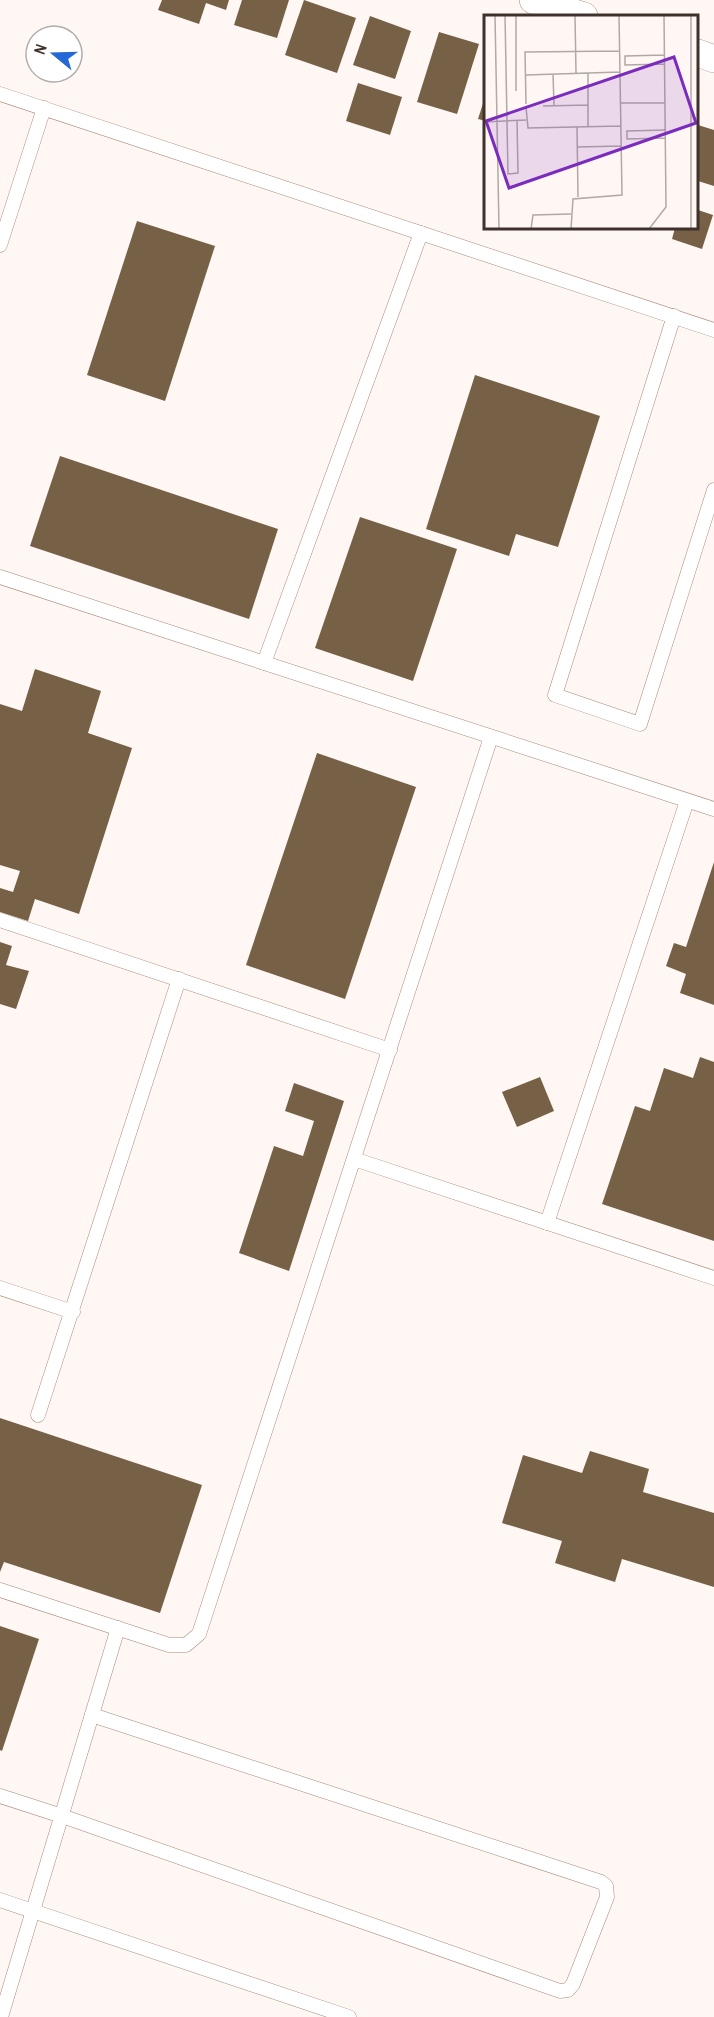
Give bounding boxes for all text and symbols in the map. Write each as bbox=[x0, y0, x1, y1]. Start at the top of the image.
inset map bbox=[484, 15, 699, 230]
north arrow bbox=[24, 24, 84, 84]
text: N bbox=[28, 41, 52, 57]

